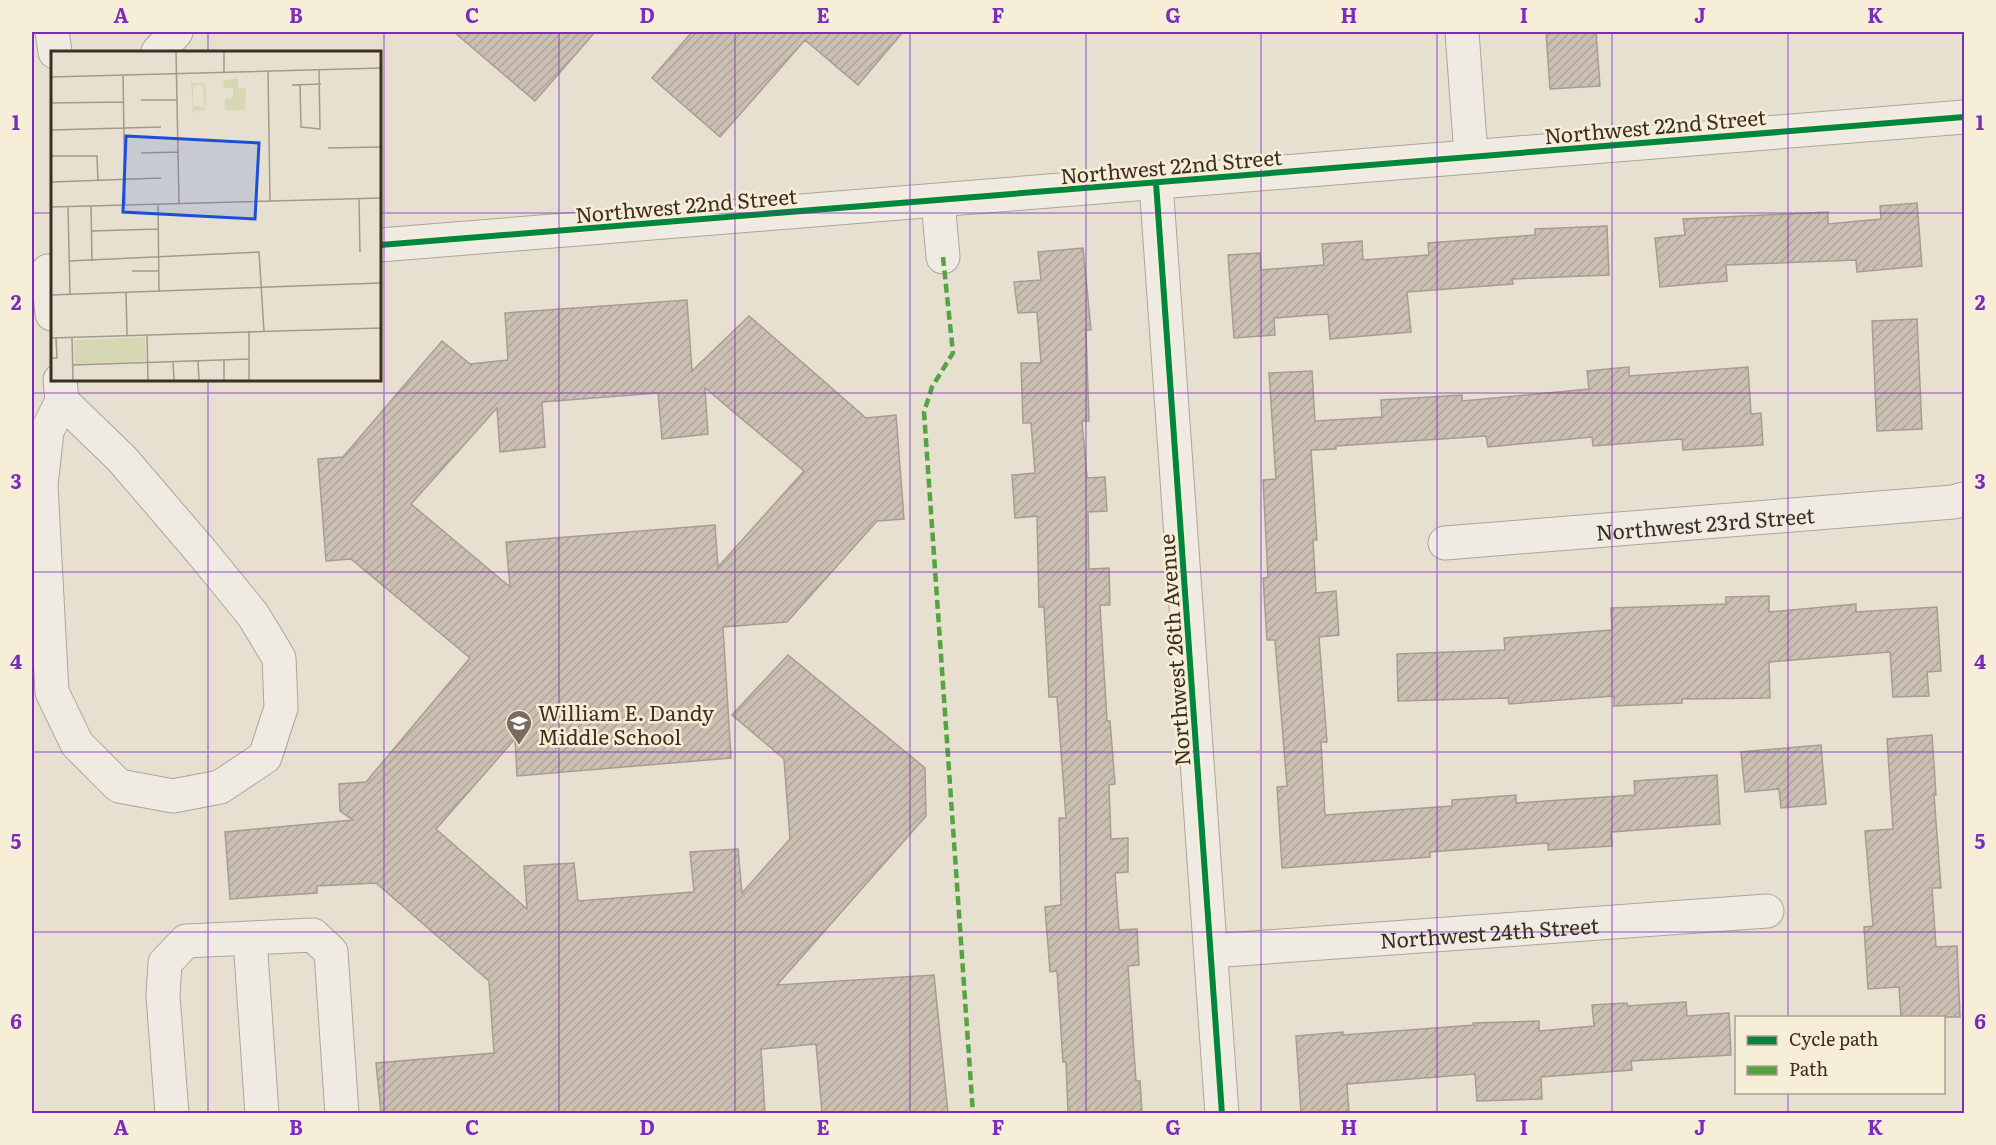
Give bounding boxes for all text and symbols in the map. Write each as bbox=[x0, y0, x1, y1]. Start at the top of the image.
text: A bbox=[113, 0, 129, 29]
text: B bbox=[289, 0, 303, 29]
text: C bbox=[465, 0, 479, 29]
text: D bbox=[639, 0, 655, 29]
text: E bbox=[816, 0, 830, 29]
text: F bbox=[992, 0, 1005, 29]
text: G bbox=[1165, 0, 1181, 29]
text: H bbox=[1341, 0, 1357, 29]
text: I bbox=[1520, 0, 1528, 29]
text: J bbox=[1694, 0, 1706, 29]
text: K bbox=[1867, 0, 1883, 29]
inset map bbox=[51, 51, 381, 381]
street label: Northwest 22nd Street bbox=[1543, 100, 1768, 150]
text: 1 bbox=[12, 106, 20, 136]
text: 1 bbox=[1976, 106, 1984, 136]
street label: Northwest 22nd Street bbox=[1059, 140, 1284, 190]
street label: Northwest 22nd Street bbox=[574, 179, 799, 229]
text: 2 bbox=[11, 286, 22, 316]
text: 2 bbox=[1975, 286, 1986, 316]
text: 3 bbox=[10, 465, 22, 495]
text: 3 bbox=[1974, 465, 1986, 495]
street label: Northwest 23rd Street bbox=[1595, 498, 1816, 546]
street label: Northwest 26th Avenue bbox=[1149, 533, 1197, 767]
text: 4 bbox=[10, 645, 22, 675]
text: 4 bbox=[1974, 645, 1986, 675]
place label: William E. Dandy Middle School bbox=[538, 696, 715, 751]
school or university icon: William E. Dandy Middle School bbox=[504, 708, 534, 746]
text: 5 bbox=[11, 825, 22, 855]
text: 5 bbox=[1975, 825, 1986, 855]
street label: Northwest 24th Street bbox=[1379, 908, 1600, 954]
text: 6 bbox=[10, 1005, 22, 1035]
text: 6 bbox=[1974, 1005, 1986, 1035]
legend bbox=[1735, 1016, 1945, 1094]
text: Cycle path bbox=[1789, 1025, 1878, 1052]
text: Path bbox=[1789, 1055, 1828, 1082]
text: A bbox=[113, 1111, 129, 1141]
text: B bbox=[289, 1111, 303, 1141]
text: C bbox=[465, 1111, 479, 1141]
text: D bbox=[639, 1111, 655, 1141]
text: E bbox=[816, 1111, 830, 1141]
text: F bbox=[992, 1111, 1005, 1141]
text: G bbox=[1165, 1111, 1181, 1141]
text: H bbox=[1341, 1111, 1357, 1141]
text: I bbox=[1520, 1111, 1528, 1141]
text: J bbox=[1694, 1111, 1706, 1141]
text: K bbox=[1867, 1111, 1883, 1141]

